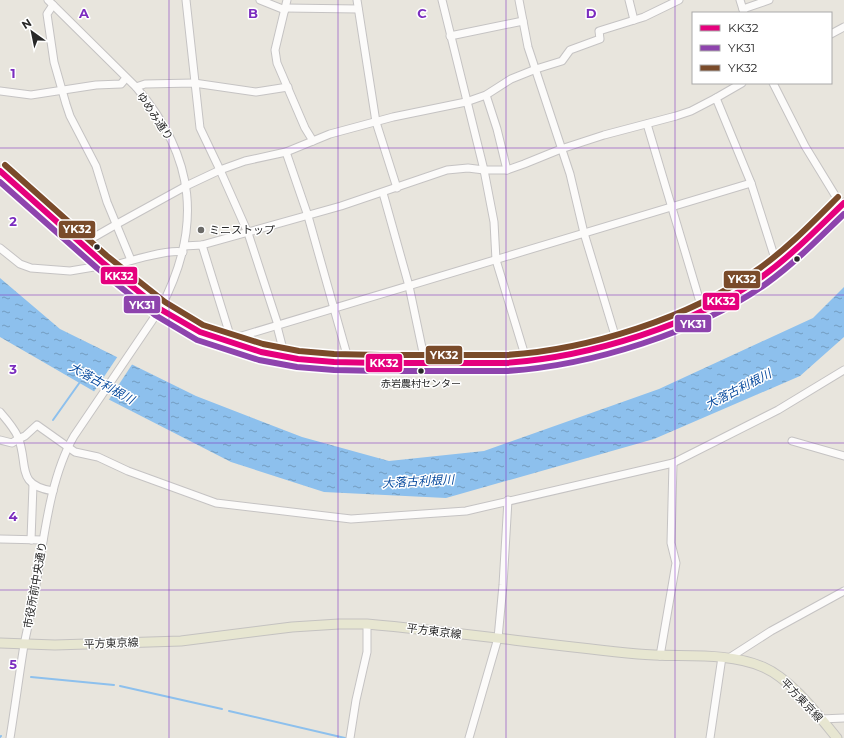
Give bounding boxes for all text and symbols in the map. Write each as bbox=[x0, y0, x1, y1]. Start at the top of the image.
text: A bbox=[78, 5, 90, 21]
text: B bbox=[248, 5, 258, 21]
text: C bbox=[417, 5, 427, 21]
text: D bbox=[586, 5, 597, 21]
north arrow bbox=[12, 12, 52, 52]
legend bbox=[692, 12, 832, 84]
text: N bbox=[19, 15, 34, 32]
text: KK32 bbox=[728, 20, 759, 35]
text: YK31 bbox=[728, 40, 755, 55]
text: YK32 bbox=[728, 60, 758, 75]
text: 1 bbox=[10, 65, 16, 81]
street label: ゆめみ通り bbox=[134, 89, 176, 143]
text: 2 bbox=[9, 213, 17, 229]
line badge: YK32 bbox=[58, 220, 96, 239]
text: YK32 bbox=[62, 222, 92, 236]
place label: ミニストップ bbox=[209, 223, 275, 237]
marker: ミニストップ bbox=[196, 225, 206, 235]
unlabelled marker bbox=[92, 242, 102, 252]
unlabelled marker bbox=[792, 254, 802, 264]
line badge: KK32 bbox=[100, 266, 138, 285]
text: KK32 bbox=[104, 269, 134, 283]
line badge: YK32 bbox=[723, 270, 761, 289]
text: YK32 bbox=[727, 272, 757, 286]
line badge: KK32 bbox=[702, 292, 740, 311]
text: KK32 bbox=[706, 294, 736, 308]
line badge: YK31 bbox=[123, 295, 161, 314]
text: YK31 bbox=[128, 298, 155, 312]
line badge: YK31 bbox=[674, 314, 712, 333]
text: YK31 bbox=[679, 317, 706, 331]
line badge: YK32 bbox=[425, 345, 463, 365]
text: YK32 bbox=[429, 348, 459, 362]
line badge: KK32 bbox=[365, 353, 403, 373]
text: KK32 bbox=[369, 356, 399, 370]
water label: 大落古利根川 bbox=[67, 359, 139, 408]
text: 3 bbox=[8, 361, 17, 377]
water label: 大落古利根川 bbox=[703, 365, 775, 412]
marker: 赤岩農村センター bbox=[416, 366, 426, 376]
place label: 赤岩農村センター bbox=[381, 377, 461, 390]
water label: 大落古利根川 bbox=[382, 472, 456, 490]
text: 4 bbox=[9, 508, 18, 524]
street label: 市役所前中央通り bbox=[20, 540, 50, 630]
street label: 平方東京線 bbox=[406, 621, 462, 641]
street label: 平方東京線 bbox=[83, 635, 139, 651]
text: 5 bbox=[9, 656, 17, 672]
street label: 平方東京線 bbox=[778, 675, 826, 725]

